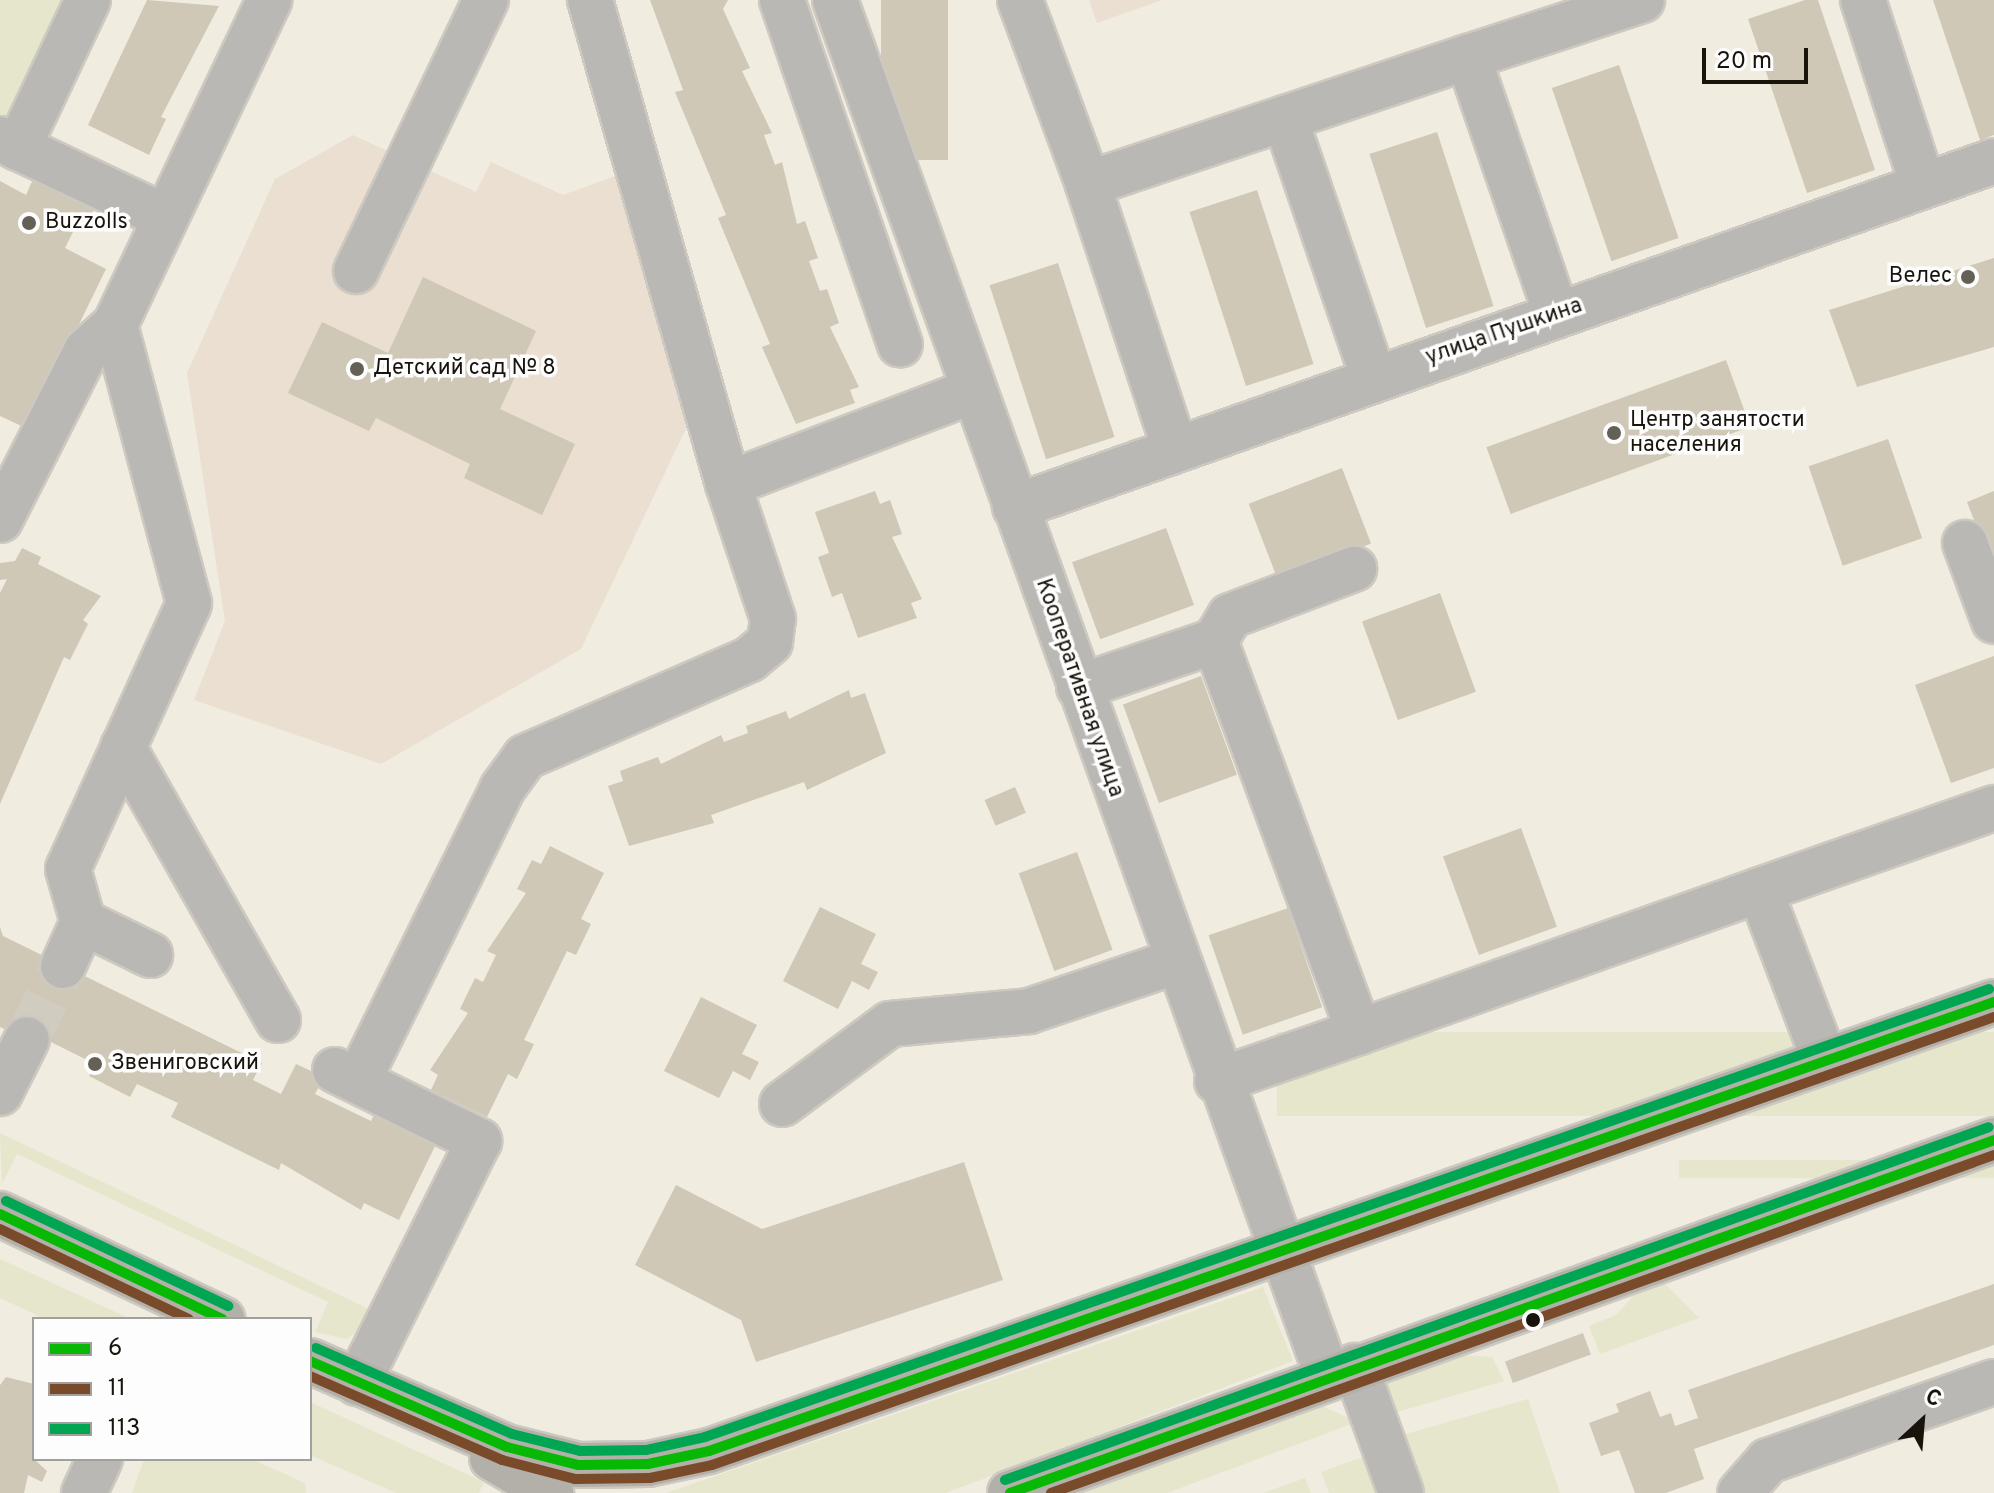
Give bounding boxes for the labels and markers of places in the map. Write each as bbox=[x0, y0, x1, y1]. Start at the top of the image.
place label: Buzzolls bbox=[45, 210, 128, 236]
marker: Buzzolls bbox=[20, 214, 38, 232]
place label: Велес bbox=[1889, 264, 1952, 290]
marker: Велес bbox=[1959, 268, 1977, 286]
place label: Детский сад № 8 bbox=[373, 356, 556, 382]
marker: Детский сад № 8 bbox=[348, 360, 366, 378]
place label: Центр занятости населения bbox=[1630, 407, 1805, 458]
marker: Центр занятости населения bbox=[1605, 424, 1623, 442]
place label: Звениговский bbox=[111, 1051, 259, 1077]
marker: Звениговский bbox=[86, 1055, 104, 1073]
unlabelled marker bbox=[1525, 1312, 1541, 1328]

